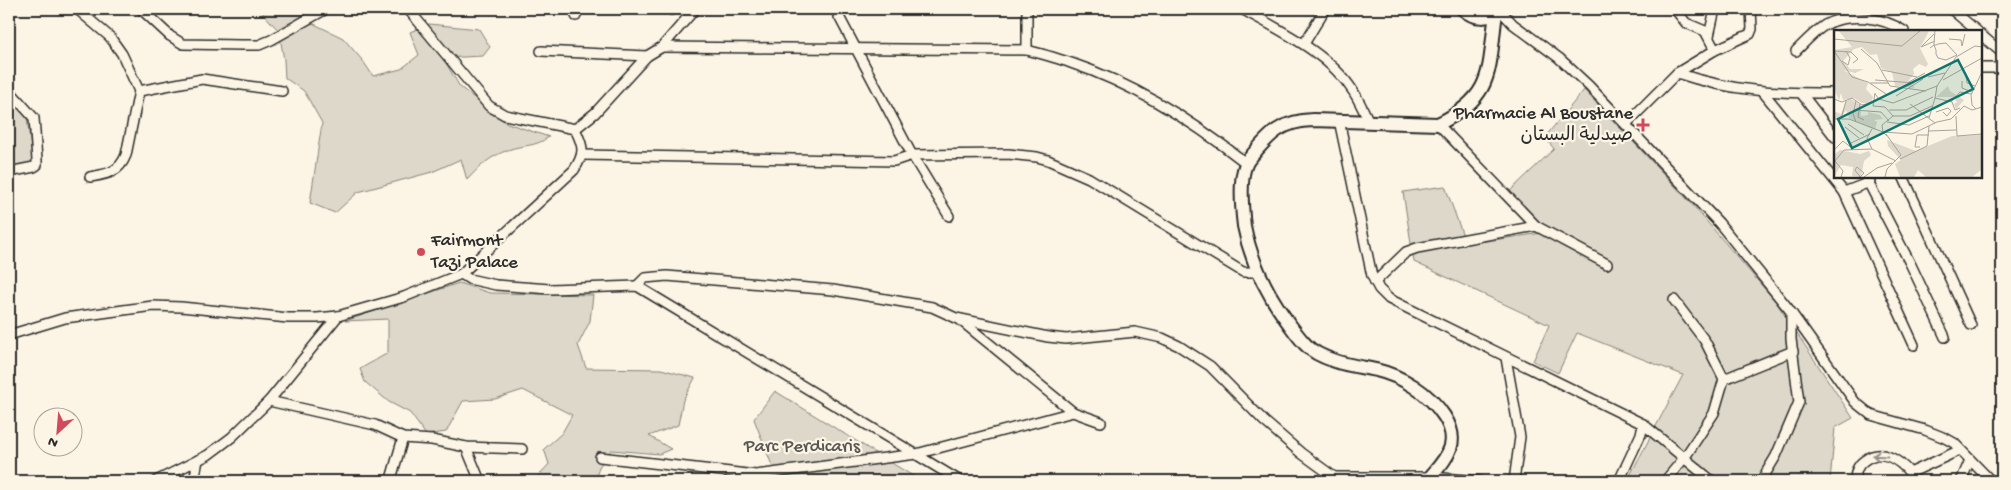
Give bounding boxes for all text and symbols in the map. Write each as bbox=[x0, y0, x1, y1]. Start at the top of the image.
inset map bbox=[1834, 30, 1981, 178]
place label: Pharmacie Al Boustane صيدلية البستان bbox=[1453, 103, 1633, 148]
marker: Pharmacie Al Boustane صيدلية البستان bbox=[1637, 119, 1649, 131]
place label: Fairmont Tazi Palace bbox=[430, 230, 518, 275]
marker: Fairmont Tazi Palace bbox=[415, 246, 427, 258]
north arrow bbox=[32, 408, 82, 458]
text: N bbox=[46, 432, 61, 451]
park label: Parc Perdicaris bbox=[743, 436, 861, 459]
one-way arrow bbox=[1872, 452, 1888, 461]

